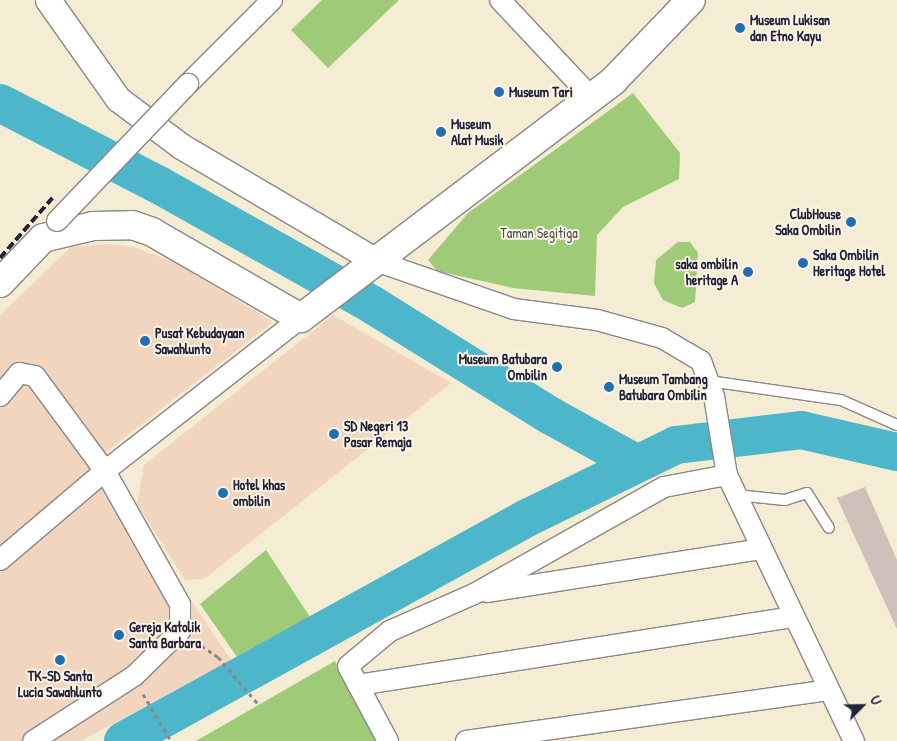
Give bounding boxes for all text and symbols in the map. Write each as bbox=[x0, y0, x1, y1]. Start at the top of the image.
place label: Museum Lukisan dan Etno Kayu bbox=[750, 12, 830, 44]
marker: Museum Lukisan dan Etno Kayu bbox=[734, 22, 746, 34]
place label: Museum Tari bbox=[509, 84, 573, 100]
marker: Museum Tari bbox=[493, 86, 505, 98]
place label: Museum Alat Musik bbox=[451, 116, 503, 148]
marker: Museum Alat Musik bbox=[435, 126, 447, 138]
place label: ClubHouse Saka Ombilin bbox=[775, 206, 841, 238]
marker: ClubHouse Saka Ombilin bbox=[845, 216, 857, 228]
park label: Taman Segitiga bbox=[500, 225, 578, 241]
place label: Saka Ombilin Heritage Hotel bbox=[813, 247, 885, 280]
place label: saka ombilin heritage A bbox=[675, 256, 738, 288]
marker: Saka Ombilin Heritage Hotel bbox=[797, 257, 809, 269]
marker: saka ombilin heritage A bbox=[742, 266, 754, 278]
place label: Pusat Kebudayaan Sawahlunto bbox=[155, 325, 245, 358]
marker: Pusat Kebudayaan Sawahlunto bbox=[139, 335, 151, 347]
place label: Museum Batubara Ombilin bbox=[459, 351, 547, 384]
marker: Museum Batubara Ombilin bbox=[551, 361, 563, 373]
place label: Museum Tambang Batubara Ombilin bbox=[619, 371, 708, 404]
marker: Museum Tambang Batubara Ombilin bbox=[603, 381, 615, 393]
place label: SD Negeri 13 Pasar Remaja bbox=[344, 418, 411, 451]
marker: SD Negeri 13 Pasar Remaja bbox=[328, 428, 340, 440]
place label: Hotel khas ombilin bbox=[233, 477, 285, 510]
marker: Hotel khas ombilin bbox=[217, 487, 229, 499]
place label: Gereja Katolik Santa Barbara bbox=[129, 619, 201, 652]
marker: Gereja Katolik Santa Barbara bbox=[113, 629, 125, 641]
marker: TK-SD Santa Lucia Sawahlunto bbox=[54, 654, 66, 666]
place label: TK-SD Santa Lucia Sawahlunto bbox=[18, 668, 102, 700]
north arrow bbox=[837, 681, 887, 731]
text: U bbox=[866, 693, 887, 707]

